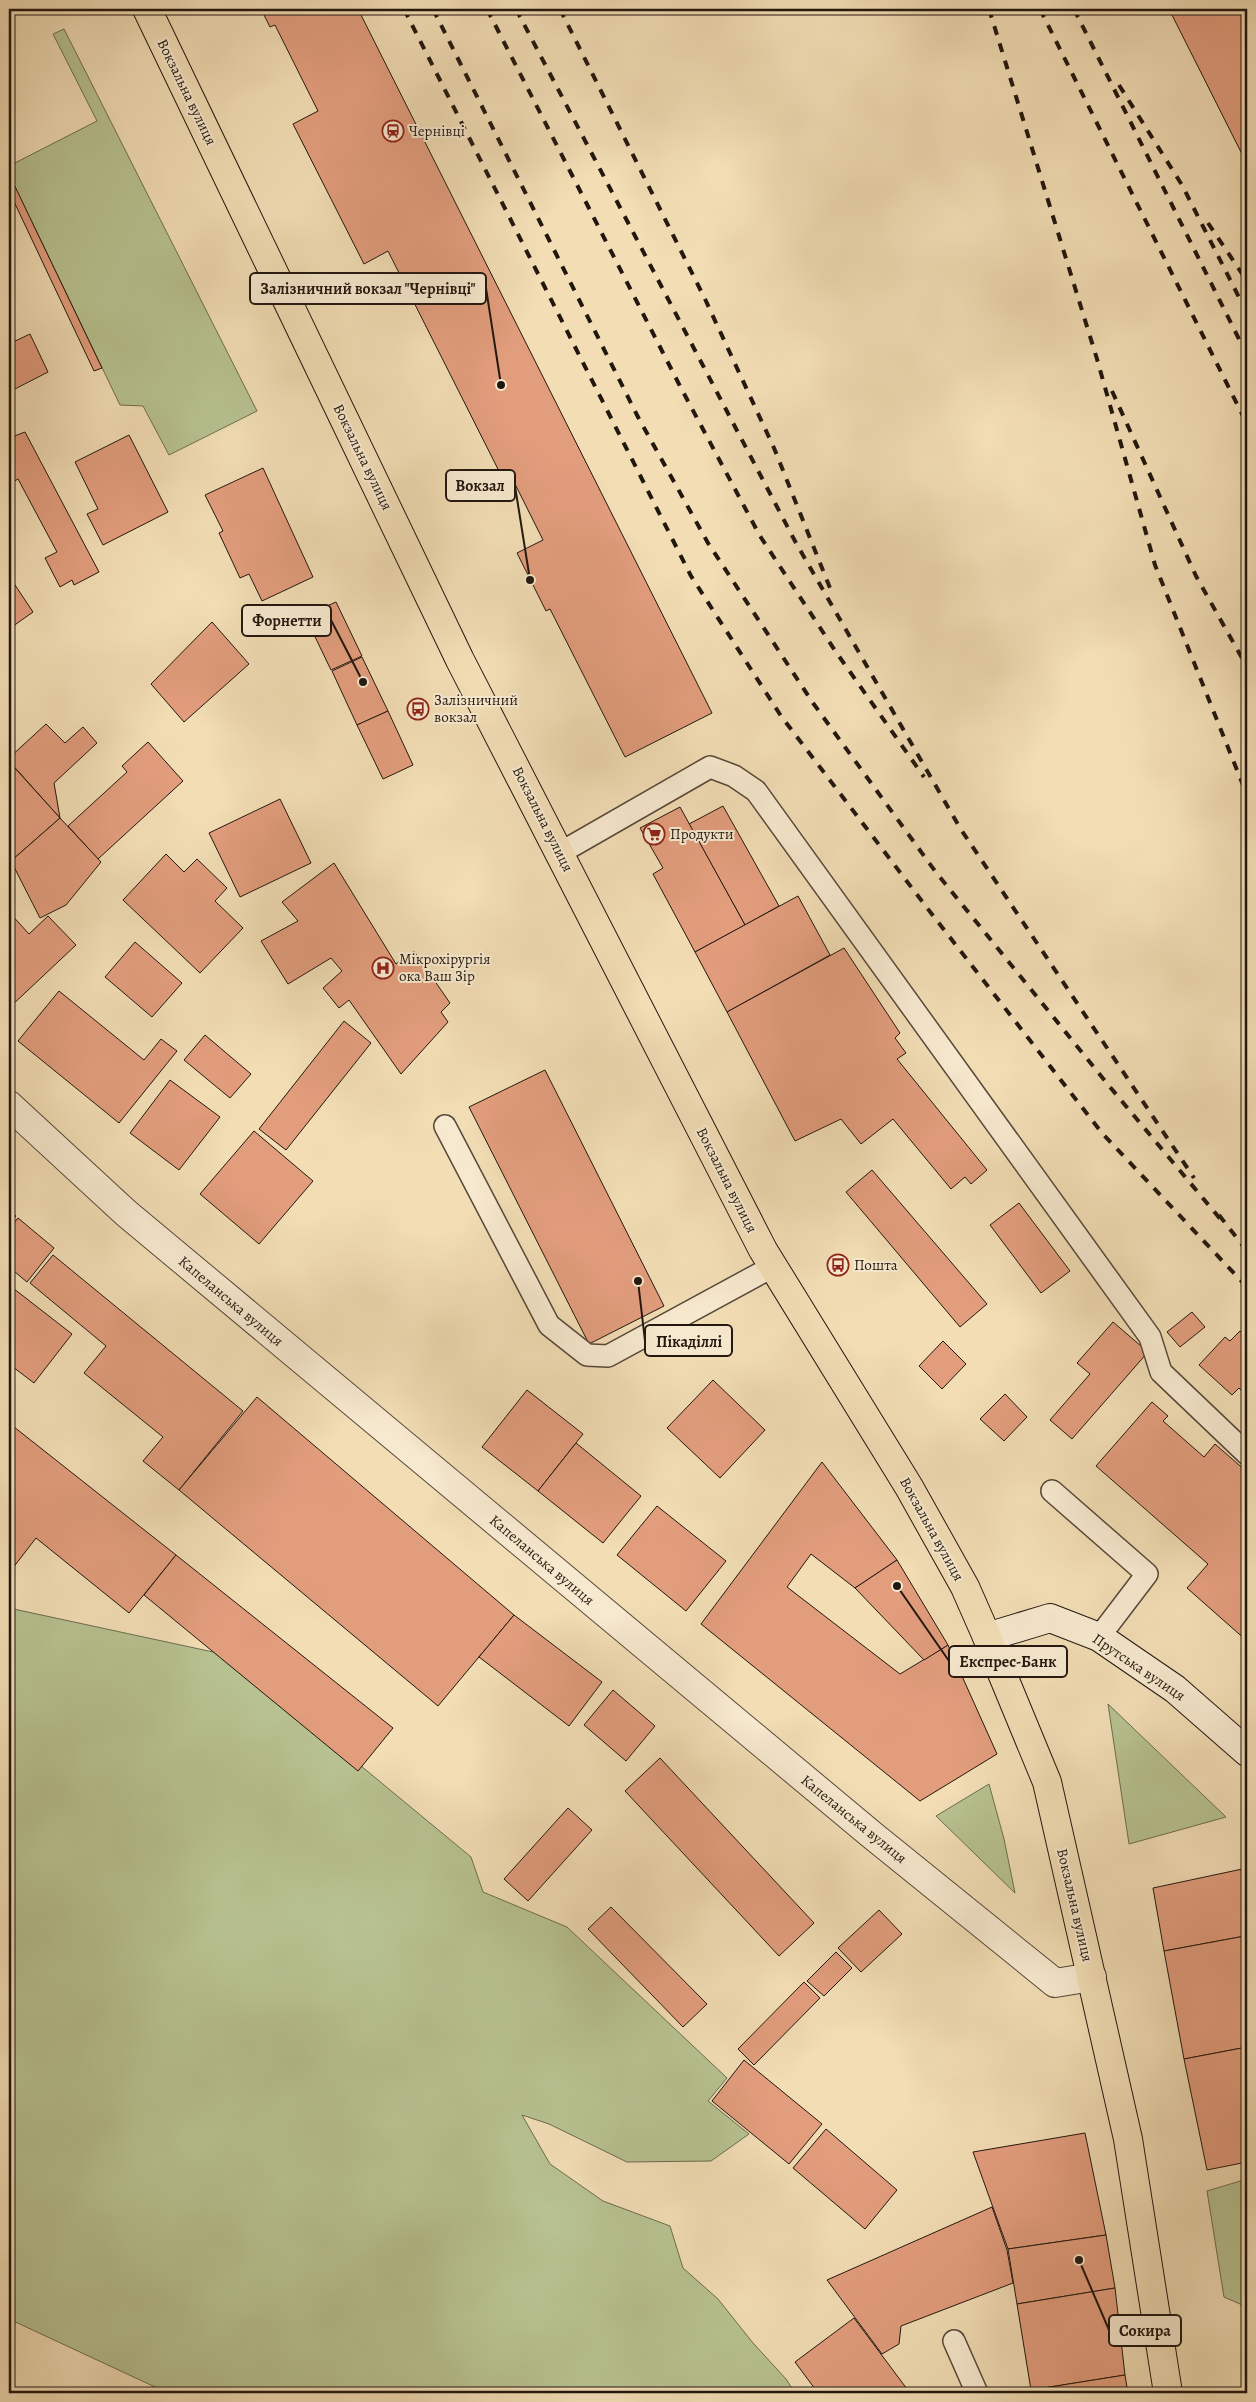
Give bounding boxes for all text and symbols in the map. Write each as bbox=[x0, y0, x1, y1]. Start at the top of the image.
street label: Вокзальна вулиця bbox=[153, 36, 221, 148]
station icon: Чернівці bbox=[381, 119, 405, 143]
place label: Чернівці bbox=[409, 121, 465, 141]
callout: Залізничний вокзал "Чернівці" bbox=[250, 273, 486, 304]
text: Залізничний вокзал "Чернівці" bbox=[260, 278, 476, 300]
street label: Вокзальна вулиця bbox=[329, 401, 397, 513]
callout: Вокзал bbox=[446, 470, 515, 501]
text: Вокзал bbox=[455, 475, 505, 497]
callout: Форнетти bbox=[242, 605, 331, 636]
text: Форнетти bbox=[252, 610, 322, 632]
place label: Залізничний вокзал bbox=[434, 690, 518, 727]
bus stop icon: Залізничний вокзал bbox=[406, 697, 430, 721]
street label: Вокзальна вулиця bbox=[508, 763, 578, 875]
supermarket icon: Продукти bbox=[642, 822, 666, 846]
place label: Продукти bbox=[670, 824, 734, 844]
place label: Мікрохірургія ока Ваш Зір bbox=[399, 949, 490, 986]
hospital icon: Мікрохірургія ока Ваш Зір bbox=[371, 956, 395, 980]
street label: Вокзальна вулиця bbox=[692, 1124, 762, 1236]
street label: Капеланська вулиця bbox=[174, 1251, 288, 1351]
bus stop icon: Пошта bbox=[826, 1253, 850, 1277]
place label: Пошта bbox=[854, 1255, 898, 1275]
callout: Пікаділлі bbox=[645, 1325, 732, 1356]
text: Пікаділлі bbox=[656, 1331, 722, 1353]
street label: Вокзальна вулиця bbox=[895, 1473, 969, 1585]
street label: Капеланська вулиця bbox=[485, 1510, 599, 1610]
street label: Прутська вулиця bbox=[1089, 1629, 1189, 1705]
callout: Eкспрес-Банк bbox=[949, 1646, 1067, 1677]
text: Eкспрес-Банк bbox=[959, 1651, 1057, 1673]
street label: Капеланська вулиця bbox=[797, 1770, 911, 1868]
street label: Вокзальна вулиця bbox=[1052, 1846, 1098, 1964]
callout: Сокира bbox=[1109, 2315, 1181, 2346]
text: Сокира bbox=[1119, 2320, 1171, 2342]

